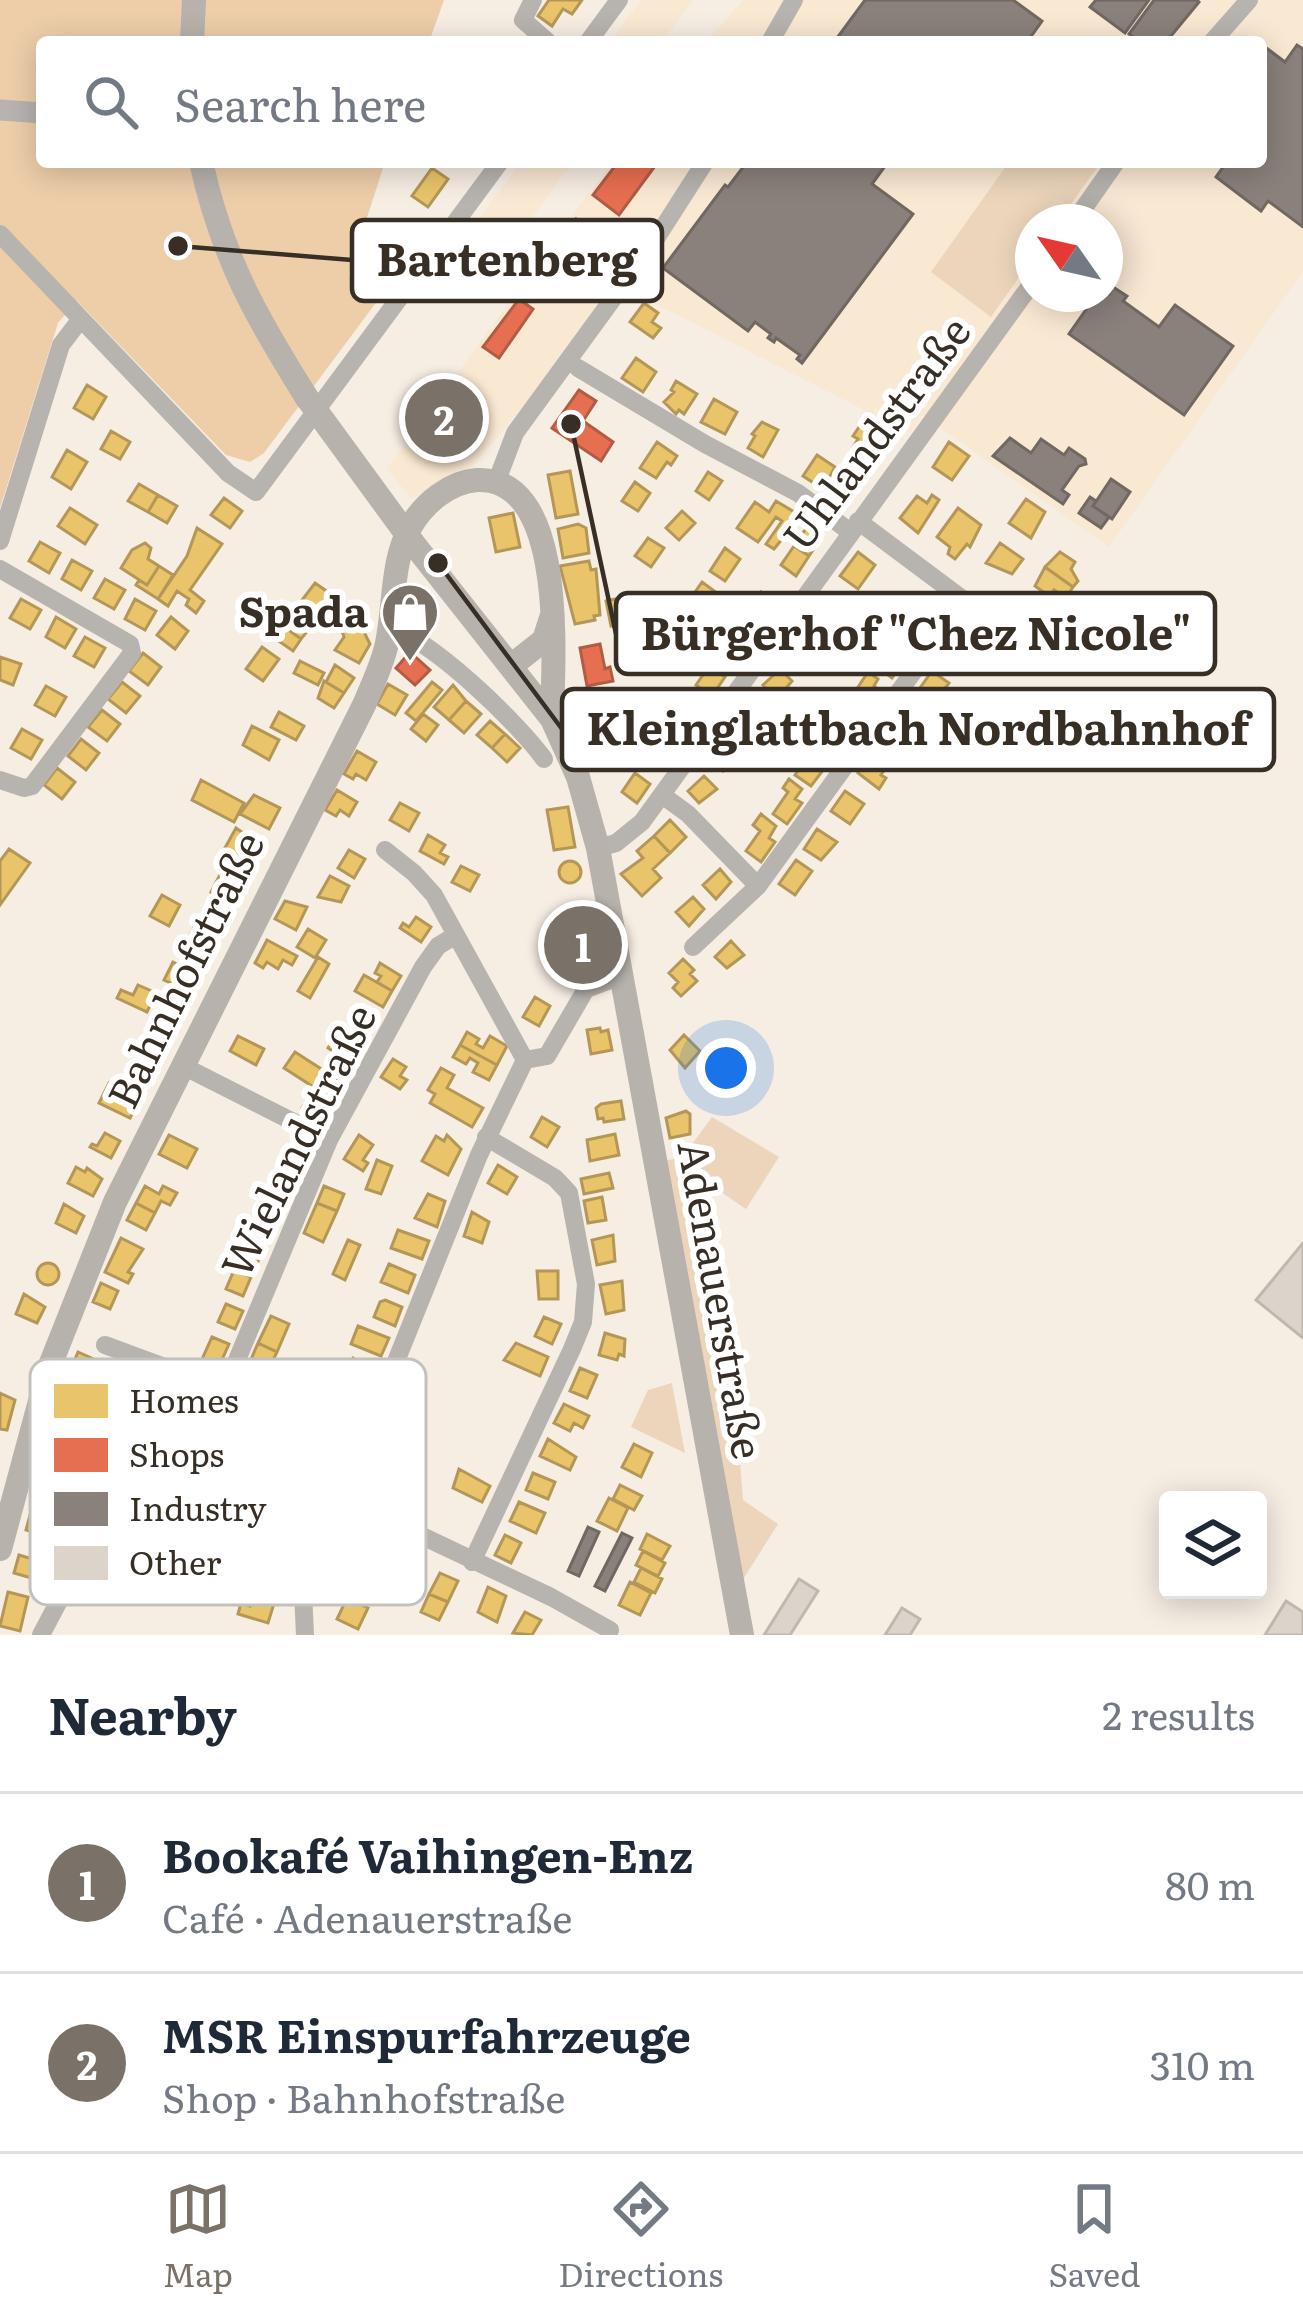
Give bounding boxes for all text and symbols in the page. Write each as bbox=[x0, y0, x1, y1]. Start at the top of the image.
search box bbox=[36, 36, 1267, 168]
icon: search bbox=[78, 69, 144, 135]
text: Search here bbox=[174, 69, 426, 136]
north arrow bbox=[1015, 204, 1123, 312]
callout: Bartenberg bbox=[352, 220, 662, 301]
text: Bartenberg bbox=[376, 223, 638, 290]
street label: Uhlandstraße bbox=[766, 302, 983, 562]
pin: 2 bbox=[405, 373, 483, 463]
place label: Spada bbox=[239, 578, 369, 640]
shop icon: Spada bbox=[379, 581, 441, 663]
callout: Bürgerhof "Chez Nicole" bbox=[616, 593, 1215, 674]
text: Bürgerhof "Chez Nicole" bbox=[641, 597, 1191, 664]
callout: Kleinglattbach Nordbahnhof bbox=[562, 689, 1274, 770]
text: Kleinglattbach Nordbahnhof bbox=[586, 692, 1253, 759]
street label: Bahnhofstraße bbox=[89, 820, 277, 1118]
pin: 1 bbox=[544, 900, 622, 990]
street label: Wielandstraße bbox=[203, 993, 389, 1287]
your location bbox=[696, 1038, 756, 1098]
street label: Adenauerstraße bbox=[664, 1136, 781, 1463]
legend bbox=[30, 1359, 426, 1605]
text: Homes bbox=[129, 1374, 239, 1423]
text: Shops bbox=[129, 1428, 224, 1477]
text: Industry bbox=[129, 1482, 267, 1531]
map controls bbox=[1159, 1491, 1267, 1599]
button: layers bbox=[1159, 1491, 1267, 1599]
text: Other bbox=[129, 1536, 222, 1585]
text: Nearby bbox=[48, 1675, 237, 1751]
text: 2 results bbox=[1102, 1684, 1255, 1742]
text: Bookafé Vaihingen-Enz bbox=[162, 1820, 693, 1887]
text: 1 bbox=[79, 1854, 95, 1912]
text: 80 m bbox=[1165, 1854, 1255, 1912]
text: Café · Adenauerstraße bbox=[162, 1887, 572, 1945]
text: MSR Einspurfahrzeuge bbox=[162, 2000, 691, 2067]
text: 2 bbox=[77, 2034, 97, 2092]
text: 310 m bbox=[1150, 2034, 1255, 2092]
text: Shop · Bahnhofstraße bbox=[162, 2067, 565, 2125]
tab: Map bbox=[163, 2176, 233, 2297]
tab: Directions bbox=[558, 2176, 723, 2297]
tab: Saved bbox=[1048, 2176, 1140, 2297]

